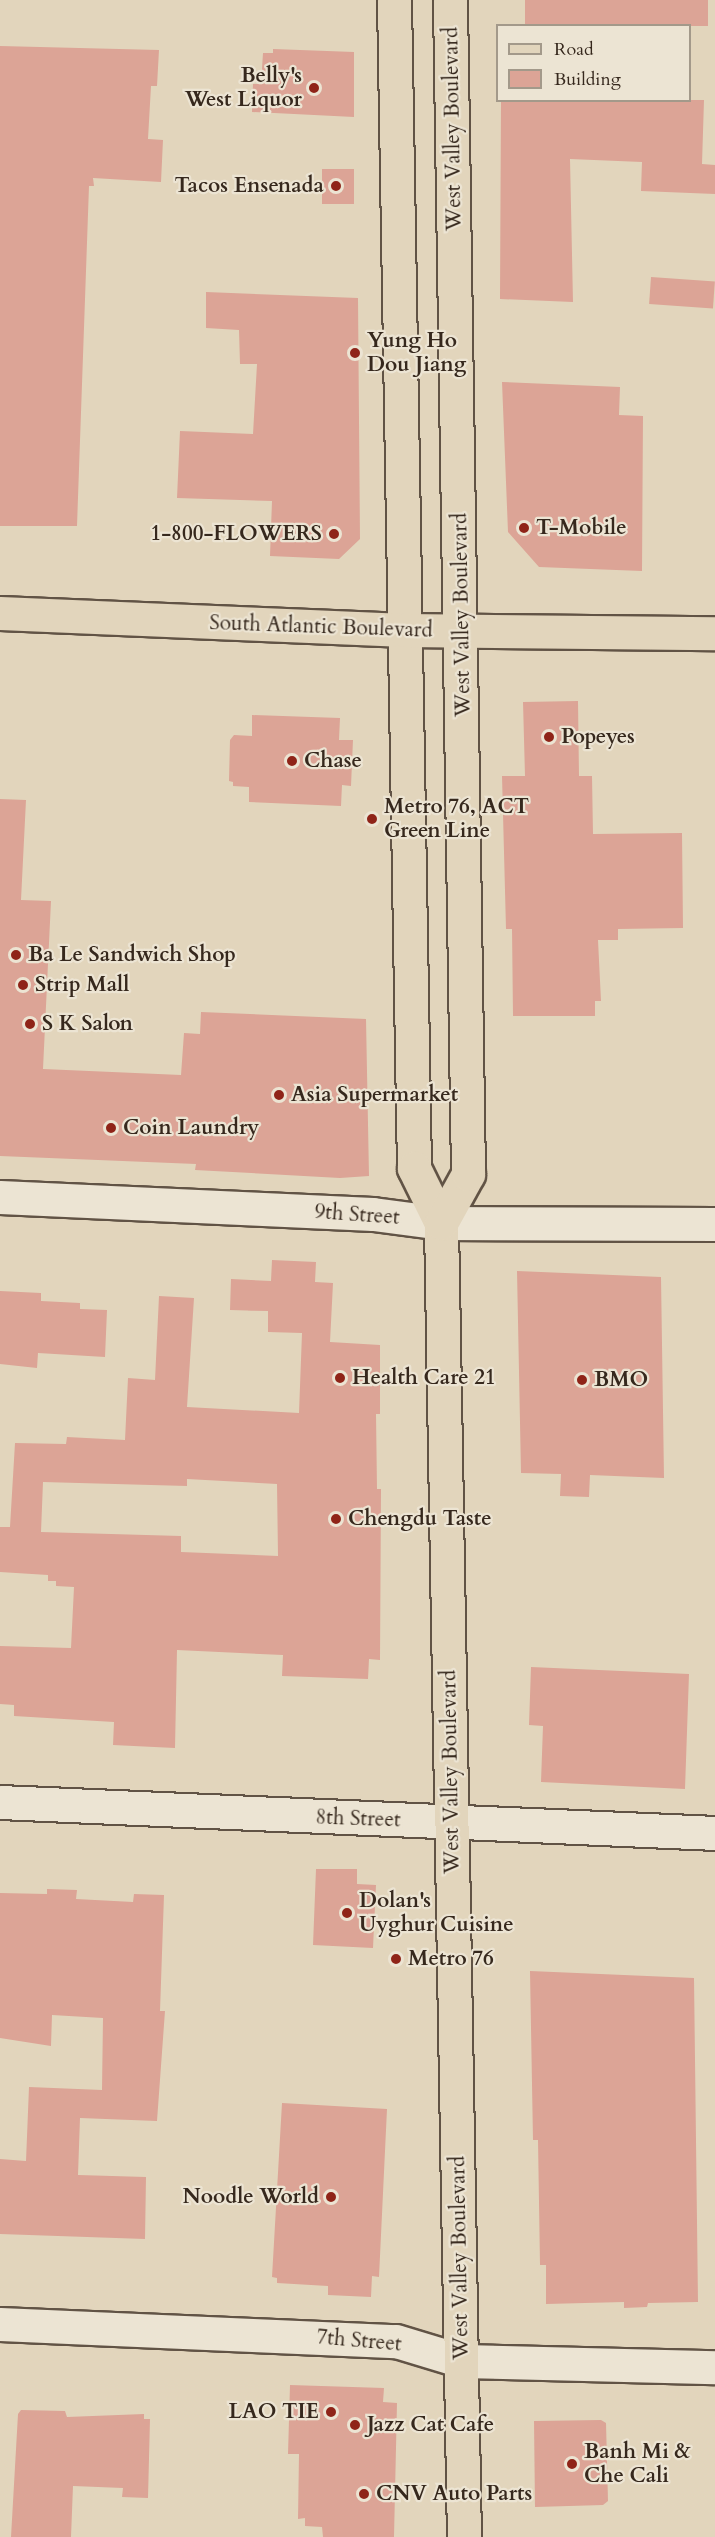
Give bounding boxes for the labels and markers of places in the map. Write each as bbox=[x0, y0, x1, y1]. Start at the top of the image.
place label: Belly's West Liquor bbox=[185, 63, 302, 113]
marker: Belly's West Liquor bbox=[307, 81, 321, 95]
place label: Tacos Ensenada bbox=[174, 173, 324, 199]
marker: Tacos Ensenada bbox=[329, 179, 343, 193]
place label: Yung Ho Dou Jiang bbox=[367, 328, 466, 378]
marker: Yung Ho Dou Jiang bbox=[348, 346, 362, 360]
place label: T-Mobile bbox=[536, 515, 627, 541]
place label: 1-800-FLOWERS bbox=[150, 521, 322, 547]
marker: T-Mobile bbox=[517, 521, 531, 535]
marker: 1-800-FLOWERS bbox=[327, 527, 341, 541]
place label: Popeyes bbox=[561, 724, 635, 750]
marker: Popeyes bbox=[542, 730, 556, 744]
place label: Chase bbox=[304, 748, 362, 774]
marker: Chase bbox=[285, 754, 299, 768]
place label: Metro 76, ACT Green Line bbox=[384, 794, 529, 844]
marker: Metro 76, ACT Green Line bbox=[365, 812, 379, 826]
place label: Ba Le Sandwich Shop bbox=[28, 942, 236, 968]
marker: Ba Le Sandwich Shop bbox=[9, 948, 23, 962]
place label: Strip Mall bbox=[35, 972, 129, 998]
marker: Strip Mall bbox=[16, 978, 30, 992]
place label: S K Salon bbox=[42, 1011, 133, 1037]
marker: S K Salon bbox=[23, 1017, 37, 1031]
place label: Asia Supermarket bbox=[291, 1082, 458, 1108]
marker: Asia Supermarket bbox=[272, 1088, 286, 1102]
place label: Coin Laundry bbox=[123, 1115, 259, 1141]
marker: Coin Laundry bbox=[104, 1121, 118, 1135]
place label: Health Care 21 bbox=[352, 1365, 496, 1391]
place label: BMO bbox=[594, 1367, 648, 1393]
marker: Health Care 21 bbox=[333, 1371, 347, 1385]
marker: BMO bbox=[575, 1373, 589, 1387]
place label: Chengdu Taste bbox=[348, 1506, 492, 1532]
marker: Chengdu Taste bbox=[329, 1512, 343, 1526]
place label: Dolan's Uyghur Cuisine bbox=[359, 1888, 514, 1938]
marker: Dolan's Uyghur Cuisine bbox=[340, 1906, 354, 1920]
place label: Metro 76 bbox=[408, 1946, 494, 1972]
marker: Metro 76 bbox=[389, 1952, 403, 1966]
place label: Noodle World bbox=[182, 2184, 319, 2210]
marker: Noodle World bbox=[324, 2190, 338, 2204]
place label: LAO TIE bbox=[229, 2399, 319, 2425]
marker: LAO TIE bbox=[324, 2405, 338, 2419]
place label: Jazz Cat Cafe bbox=[367, 2412, 494, 2438]
marker: Jazz Cat Cafe bbox=[348, 2418, 362, 2432]
place label: Banh Mi & Che Cali bbox=[584, 2439, 691, 2489]
marker: Banh Mi & Che Cali bbox=[565, 2457, 579, 2471]
place label: CNV Auto Parts bbox=[376, 2481, 532, 2507]
marker: CNV Auto Parts bbox=[357, 2487, 371, 2501]

